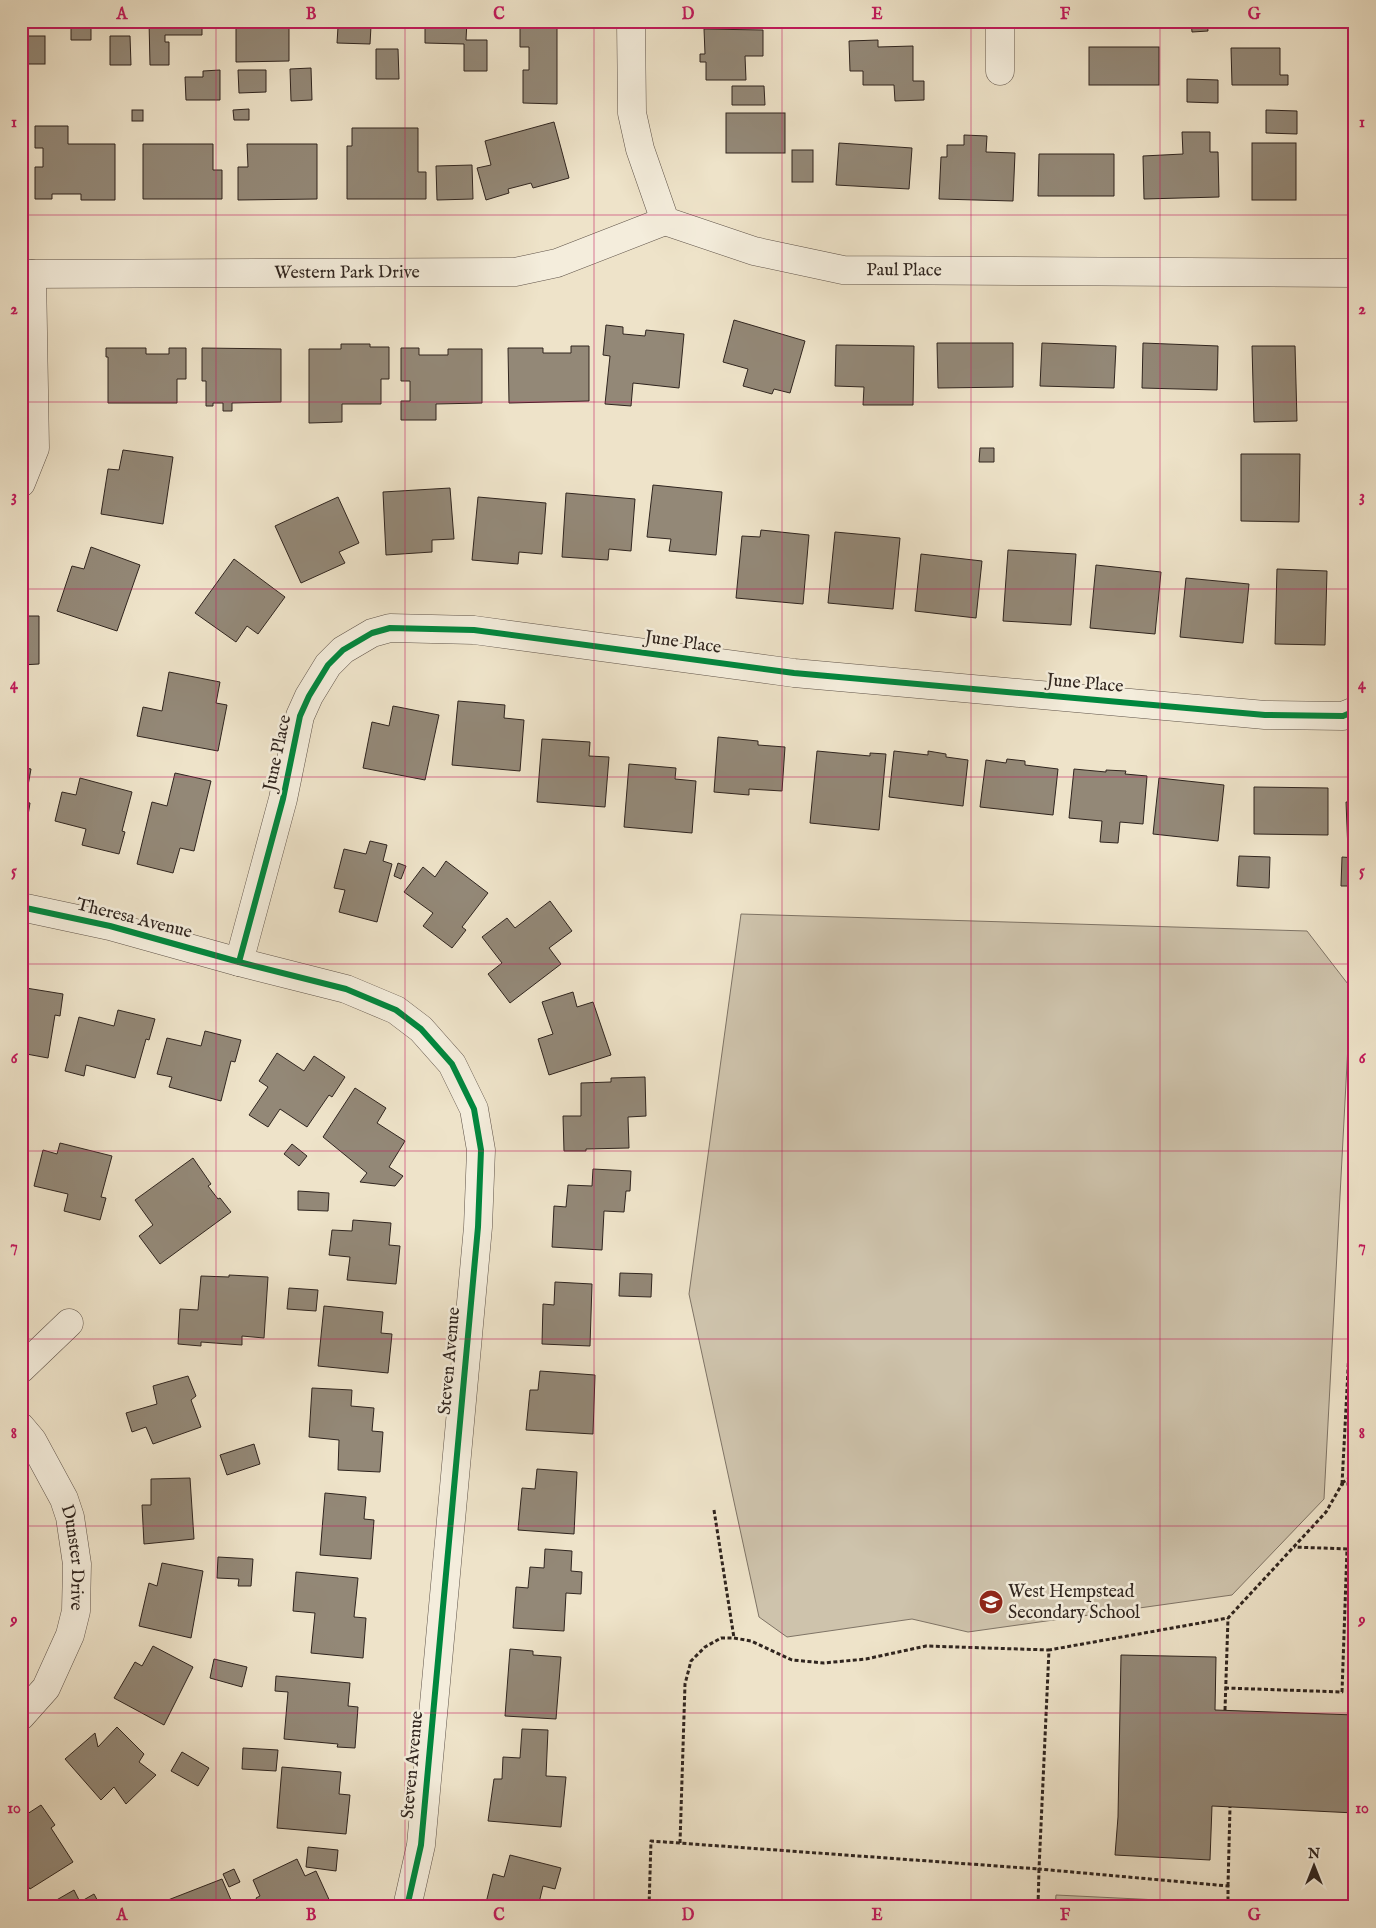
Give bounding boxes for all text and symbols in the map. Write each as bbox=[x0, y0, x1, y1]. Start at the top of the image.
text: A bbox=[116, 5, 129, 25]
text: B bbox=[306, 5, 317, 25]
text: C bbox=[493, 5, 505, 25]
text: D bbox=[682, 5, 695, 25]
text: E bbox=[871, 5, 883, 25]
text: F bbox=[1060, 5, 1071, 25]
text: G bbox=[1248, 5, 1261, 25]
text: 1 bbox=[11, 113, 17, 133]
text: 1 bbox=[1359, 113, 1365, 133]
street label: Paul Place bbox=[866, 259, 942, 282]
street label: Western Park Drive bbox=[274, 261, 420, 284]
text: 2 bbox=[10, 300, 18, 320]
text: 2 bbox=[1358, 300, 1366, 320]
text: 3 bbox=[11, 487, 17, 507]
text: 3 bbox=[1359, 487, 1365, 507]
street label: June Place bbox=[641, 626, 723, 660]
street label: June Place bbox=[1044, 669, 1124, 699]
text: 4 bbox=[10, 675, 19, 695]
text: 4 bbox=[1358, 675, 1367, 695]
street label: June Place bbox=[258, 713, 297, 795]
text: 5 bbox=[11, 862, 17, 882]
text: 5 bbox=[1359, 862, 1365, 882]
street label: Theresa Avenue bbox=[74, 893, 194, 945]
text: 6 bbox=[11, 1049, 19, 1069]
text: 6 bbox=[1359, 1049, 1367, 1069]
text: 7 bbox=[10, 1237, 18, 1257]
text: 7 bbox=[1358, 1237, 1366, 1257]
street label: Steven Avenue bbox=[434, 1306, 466, 1416]
text: 8 bbox=[11, 1424, 17, 1444]
text: 8 bbox=[1359, 1424, 1365, 1444]
street label: Dunster Drive bbox=[55, 1502, 89, 1611]
place label: West Hempstead Secondary School bbox=[1008, 1581, 1140, 1625]
school or university icon: West Hempstead Secondary School bbox=[978, 1589, 1004, 1615]
text: 9 bbox=[10, 1611, 18, 1631]
text: 9 bbox=[1358, 1611, 1366, 1631]
street label: Steven Avenue bbox=[397, 1710, 429, 1820]
text: 10 bbox=[7, 1799, 21, 1819]
text: 10 bbox=[1355, 1799, 1369, 1819]
north arrow bbox=[1288, 1840, 1338, 1890]
text: N bbox=[1307, 1845, 1320, 1863]
text: A bbox=[116, 1906, 129, 1926]
text: B bbox=[306, 1906, 317, 1926]
text: C bbox=[493, 1906, 505, 1926]
text: D bbox=[682, 1906, 695, 1926]
text: E bbox=[871, 1906, 883, 1926]
text: F bbox=[1060, 1906, 1071, 1926]
text: G bbox=[1248, 1906, 1261, 1926]

